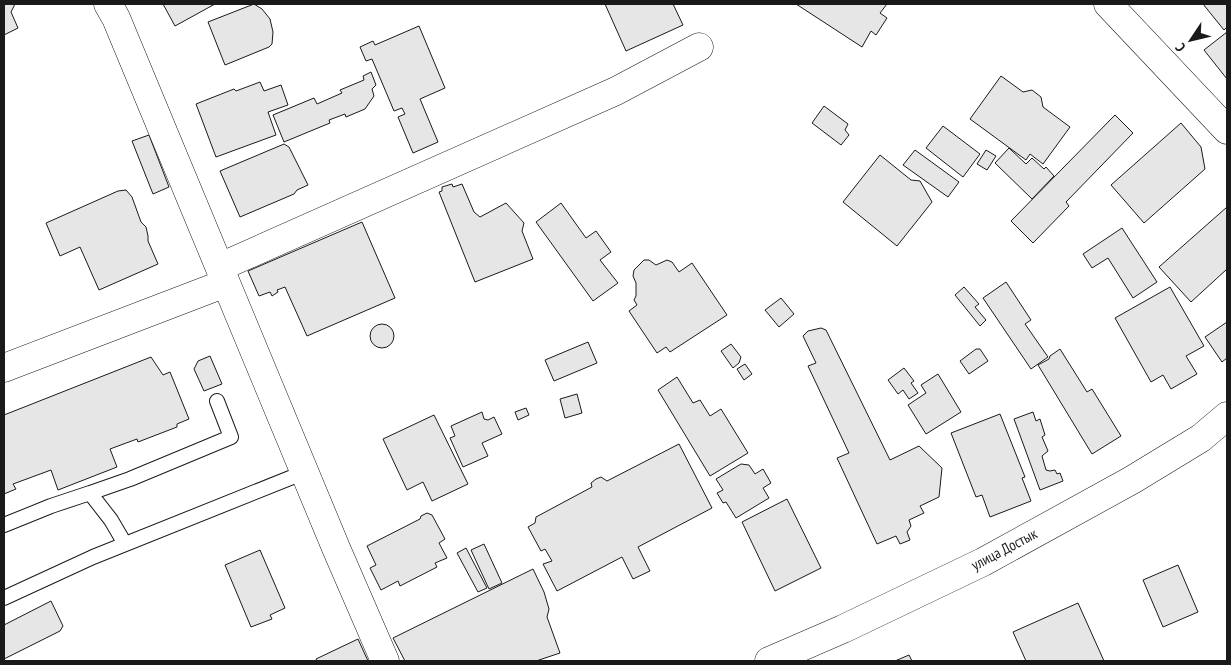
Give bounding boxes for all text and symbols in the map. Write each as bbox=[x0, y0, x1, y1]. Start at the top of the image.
north arrow bbox=[1166, 15, 1216, 65]
text: С bbox=[1171, 39, 1190, 55]
street label: улица Достык bbox=[968, 524, 1040, 574]

